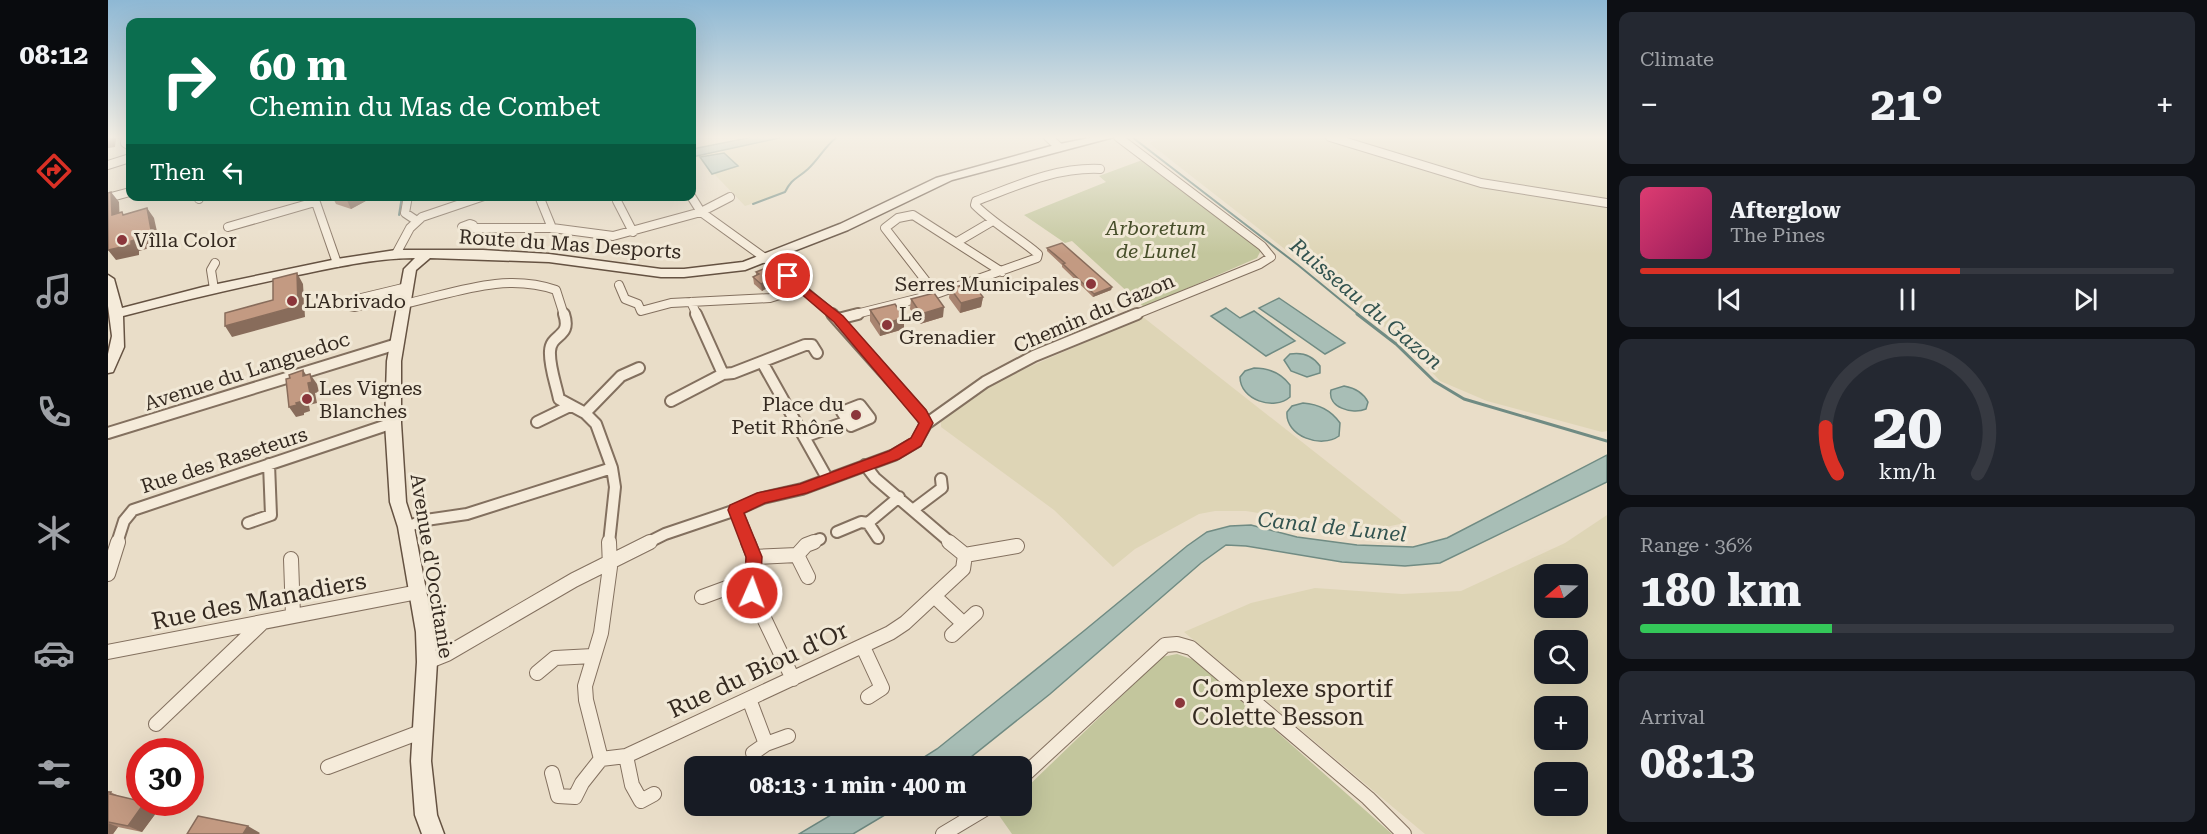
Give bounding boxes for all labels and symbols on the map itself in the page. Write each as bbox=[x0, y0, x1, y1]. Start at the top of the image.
park label: Arboretum de Lunel bbox=[1105, 216, 1206, 263]
street label: Route du Mas Desports bbox=[458, 224, 682, 264]
place label: Vîlla Color bbox=[134, 228, 237, 252]
marker: Vîlla Color bbox=[115, 233, 129, 247]
water label: Ruisseau du Gazon bbox=[1284, 233, 1447, 375]
pin bbox=[762, 250, 813, 301]
street label: Chemin du Gazon bbox=[1010, 268, 1178, 358]
place label: Serres Municipales bbox=[895, 272, 1079, 296]
marker: Serres Municipales bbox=[1084, 277, 1098, 291]
place label: L'Abrivado bbox=[304, 289, 406, 313]
marker: L'Abrivado bbox=[285, 294, 299, 308]
place label: Le Grenadier bbox=[899, 302, 996, 349]
marker: Le Grenadier bbox=[880, 318, 894, 332]
street label: Avenue du Languedoc bbox=[141, 326, 353, 416]
place label: Les Vignes Blanches bbox=[319, 376, 422, 423]
marker: Les Vignes Blanches bbox=[300, 392, 314, 406]
place label: Place du Petit Rhône bbox=[731, 392, 845, 439]
marker: Place du Petit Rhône bbox=[849, 408, 863, 422]
street label: Rue des Raseteurs bbox=[138, 422, 310, 498]
street label: Avenue d'Occitanie bbox=[406, 472, 458, 660]
water label: Canal de Lunel bbox=[1256, 507, 1408, 547]
position arrow bbox=[720, 561, 784, 625]
north arrow bbox=[1534, 564, 1588, 618]
street label: Rue des Manadiers bbox=[149, 566, 369, 636]
street label: Rue du Biou d'Or bbox=[664, 616, 852, 724]
place label: Complexe sportif Colette Besson bbox=[1192, 675, 1393, 731]
marker: Complexe sportif Colette Besson bbox=[1173, 696, 1187, 710]
speed limit sign: 30 bbox=[126, 738, 204, 816]

